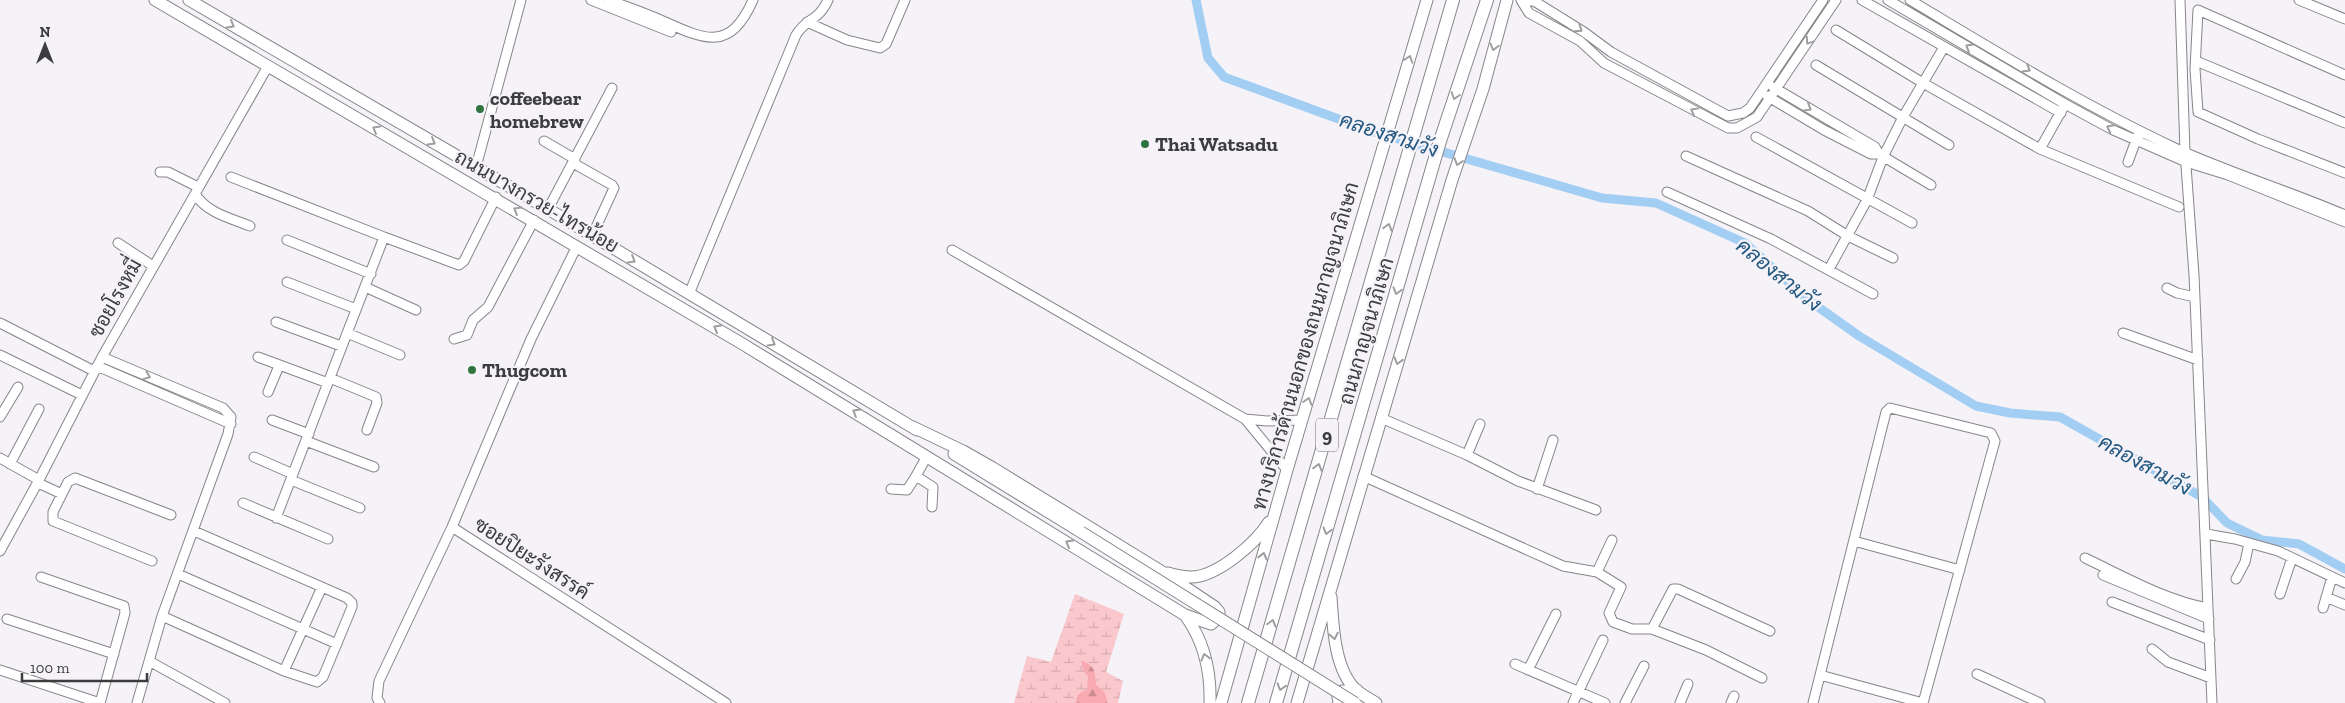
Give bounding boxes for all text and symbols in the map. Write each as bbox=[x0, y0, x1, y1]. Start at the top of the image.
one-way arrow bbox=[226, 18, 235, 28]
north arrow bbox=[20, 20, 70, 70]
one-way arrow bbox=[1574, 23, 1583, 32]
text: N bbox=[40, 24, 51, 41]
one-way arrow bbox=[1806, 35, 1815, 44]
one-way arrow bbox=[1490, 42, 1500, 51]
one-way arrow bbox=[1965, 44, 1974, 54]
one-way arrow bbox=[1403, 55, 1413, 64]
one-way arrow bbox=[2021, 63, 2030, 73]
place label: coffeebear homebrew bbox=[490, 86, 585, 133]
one-way arrow bbox=[1451, 91, 1461, 100]
one-way arrow bbox=[1802, 101, 1811, 111]
marker: coffeebear homebrew bbox=[474, 103, 486, 115]
water label: คลองสามวัง bbox=[1337, 107, 1442, 162]
one-way arrow bbox=[1690, 108, 1699, 118]
one-way arrow bbox=[2106, 124, 2115, 134]
one-way arrow bbox=[373, 125, 382, 135]
place label: Thai Watsadu bbox=[1155, 132, 1278, 156]
one-way arrow bbox=[427, 135, 436, 145]
marker: Thai Watsadu bbox=[1139, 138, 1151, 150]
street label: ถนนบางกรวย-ไทรน้อย bbox=[451, 143, 624, 258]
one-way arrow bbox=[1453, 157, 1463, 165]
street label: ทางบริการด้านนอกของถนนกาญจนาภิเษก bbox=[1247, 179, 1363, 513]
one-way arrow bbox=[513, 207, 522, 217]
one-way arrow bbox=[1383, 223, 1393, 231]
water label: คลองสามวัง bbox=[1732, 233, 1827, 316]
street label: ซอยโรงหมี่ bbox=[79, 252, 147, 342]
one-way arrow bbox=[627, 254, 636, 264]
street label: ถนนกาญจนาภิเษก bbox=[1334, 255, 1398, 407]
one-way arrow bbox=[1392, 287, 1402, 295]
one-way arrow bbox=[714, 325, 723, 335]
one-way arrow bbox=[766, 337, 775, 347]
one-way arrow bbox=[1394, 356, 1404, 365]
place label: Thugcom bbox=[482, 358, 568, 382]
marker: Thugcom bbox=[466, 364, 478, 376]
one-way arrow bbox=[142, 370, 151, 380]
one-way arrow bbox=[1302, 397, 1312, 405]
one-way arrow bbox=[853, 408, 862, 418]
road number: 9 bbox=[1316, 418, 1338, 452]
water label: คลองสามวัง bbox=[2094, 429, 2196, 500]
one-way arrow bbox=[1312, 463, 1322, 471]
street label: ซอยปิยะรังสรรค์ bbox=[470, 510, 595, 604]
one-way arrow bbox=[1322, 526, 1332, 535]
one-way arrow bbox=[1066, 539, 1075, 549]
one-way arrow bbox=[1258, 552, 1268, 560]
one-way arrow bbox=[1267, 619, 1277, 627]
one-way arrow bbox=[1329, 631, 1339, 640]
scale bar bbox=[22, 650, 148, 682]
one-way arrow bbox=[1200, 652, 1211, 661]
text: 100 m bbox=[30, 659, 69, 677]
one-way arrow bbox=[1276, 682, 1286, 691]

